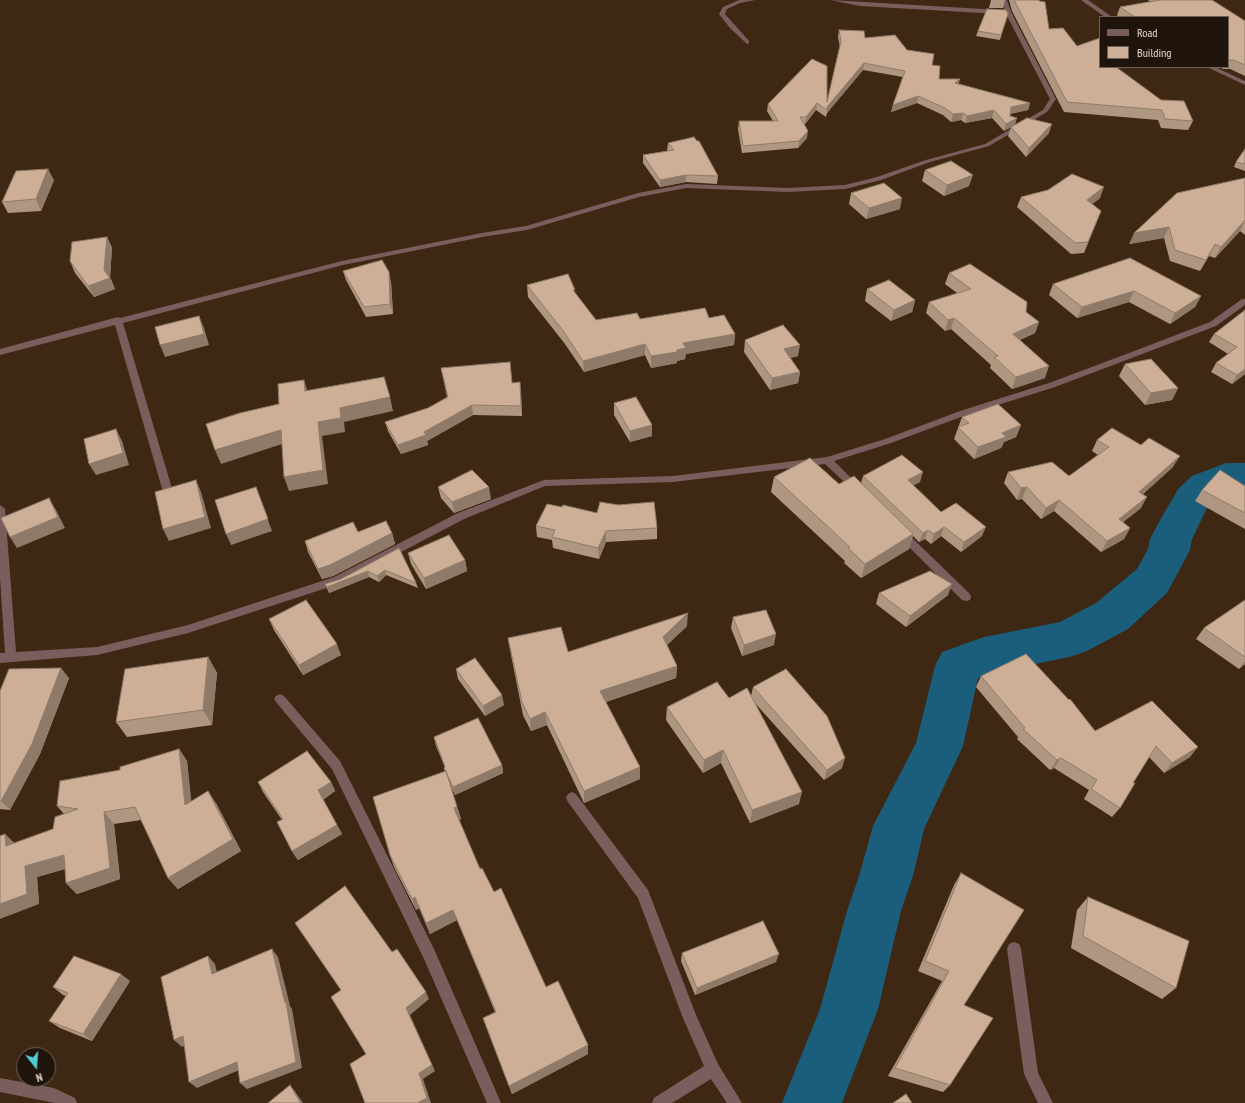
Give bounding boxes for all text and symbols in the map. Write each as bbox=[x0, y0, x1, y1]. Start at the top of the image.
legend bbox=[1099, 16, 1229, 68]
text: Road bbox=[1137, 25, 1157, 40]
text: Building bbox=[1137, 45, 1172, 60]
north arrow bbox=[16, 1047, 56, 1087]
text: N bbox=[34, 1070, 44, 1085]

